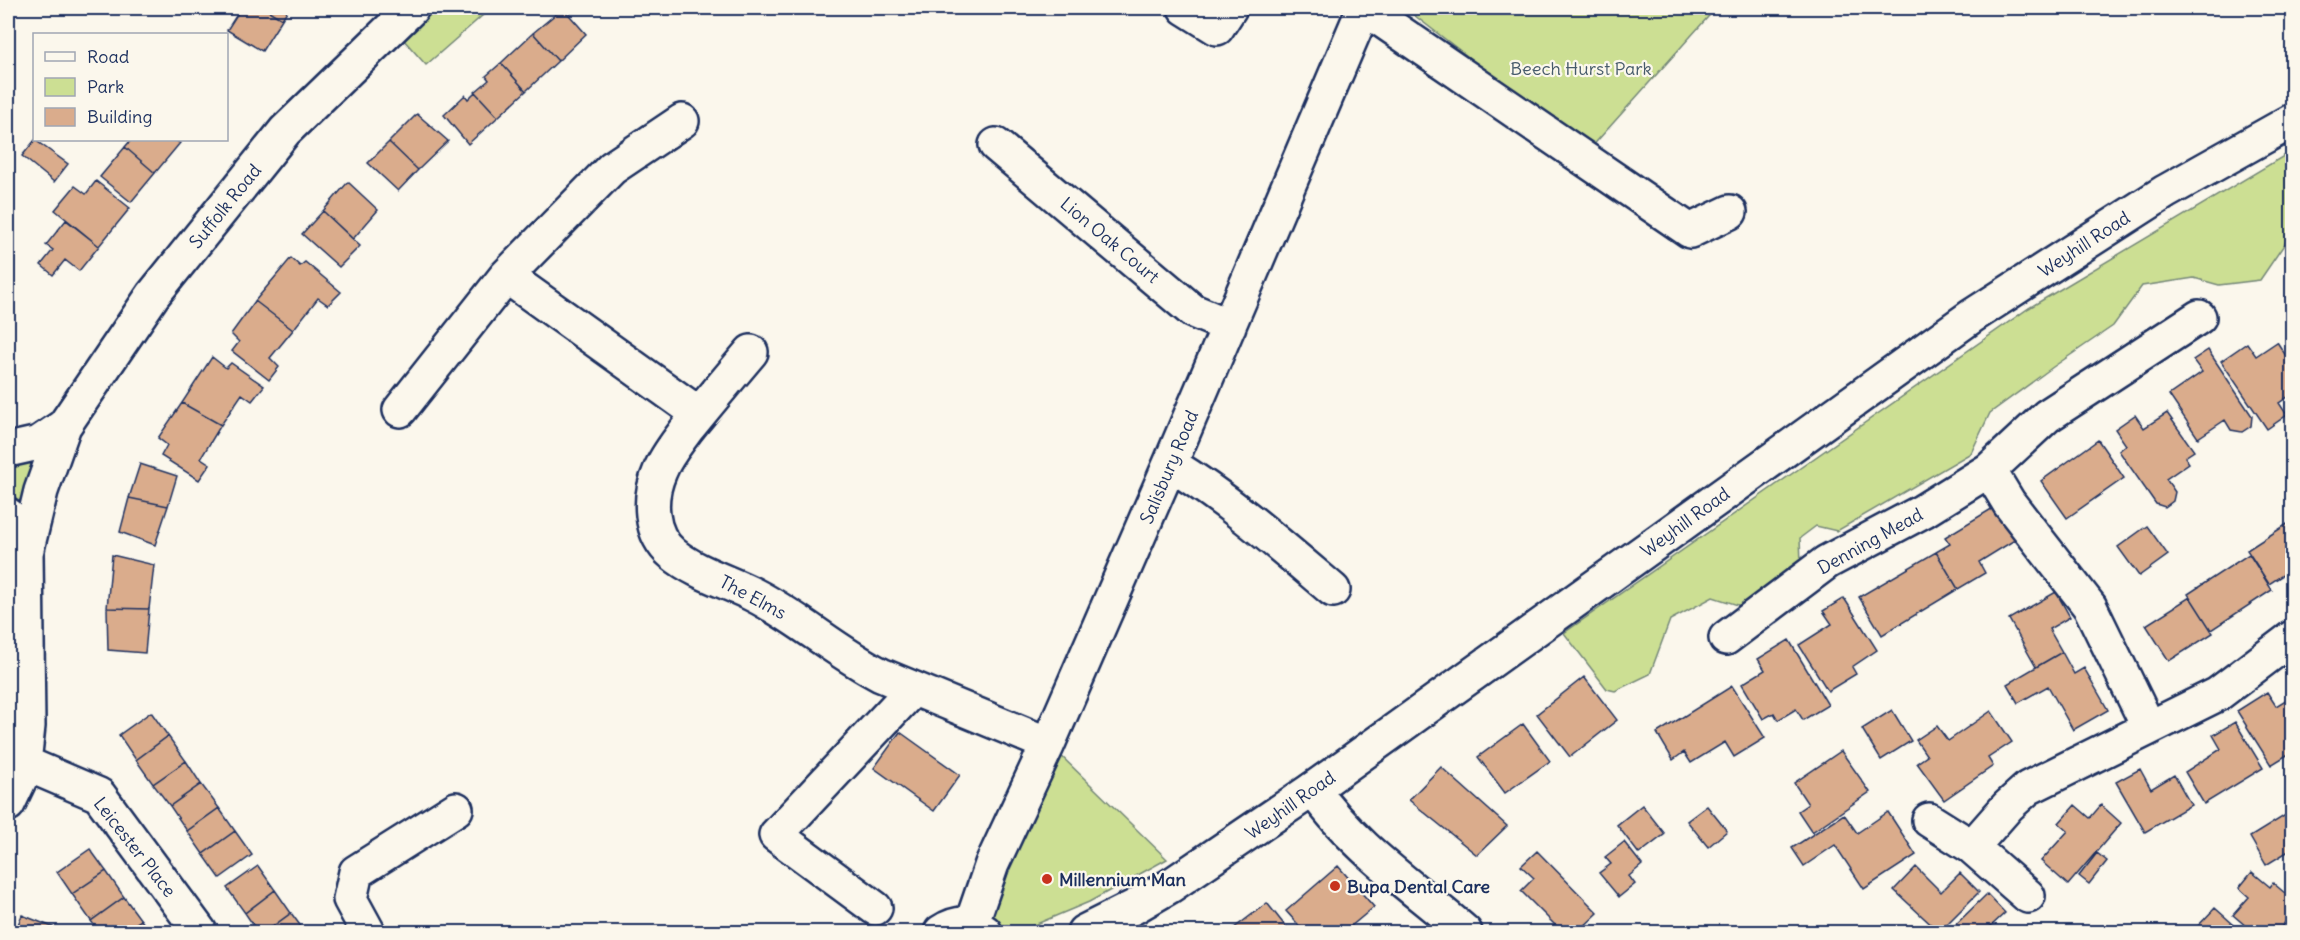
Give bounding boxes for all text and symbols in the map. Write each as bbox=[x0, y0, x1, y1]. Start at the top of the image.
legend bbox=[33, 33, 228, 141]
text: Road bbox=[87, 45, 130, 68]
park label: Beech Hurst Park bbox=[1510, 57, 1652, 80]
text: Park bbox=[87, 75, 124, 98]
text: Building bbox=[87, 105, 152, 128]
street label: Suffolk Road bbox=[184, 159, 266, 253]
street label: Lion Oak Court bbox=[1056, 192, 1164, 288]
street label: Weyhill Road bbox=[2034, 206, 2134, 282]
street label: Salisbury Road bbox=[1135, 406, 1203, 527]
street label: Weyhill Road bbox=[1636, 482, 1734, 562]
street label: Denning Mead bbox=[1813, 502, 1927, 579]
street label: The Elms bbox=[716, 570, 790, 624]
street label: Weyhill Road bbox=[1241, 765, 1340, 844]
street label: Leicester Place bbox=[89, 792, 181, 902]
place label: Millennium Man bbox=[1059, 868, 1187, 891]
marker: Millennium Man bbox=[1040, 872, 1054, 886]
place label: Bupa Dental Care bbox=[1347, 875, 1490, 898]
marker: Bupa Dental Care bbox=[1328, 879, 1342, 893]

